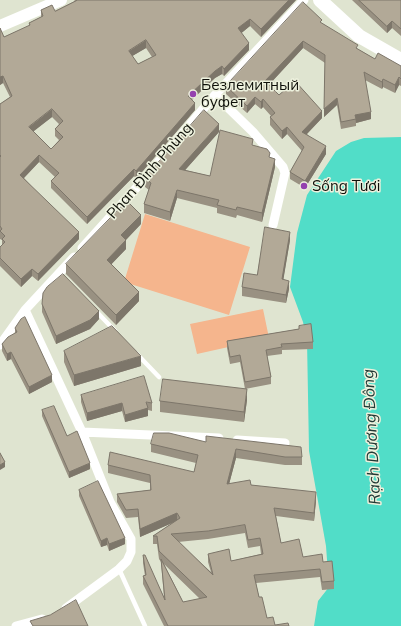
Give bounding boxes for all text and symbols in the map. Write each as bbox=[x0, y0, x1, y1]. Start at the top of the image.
place label: Безлемитный буфет bbox=[201, 76, 299, 111]
marker: Безлемитный буфет bbox=[188, 89, 198, 99]
street label: Phan Đình Phùng bbox=[103, 119, 197, 223]
place label: Sống Tươi bbox=[312, 177, 380, 195]
marker: Sống Tươi bbox=[299, 181, 309, 191]
water label: Rạch Dương Đông bbox=[359, 369, 385, 505]

